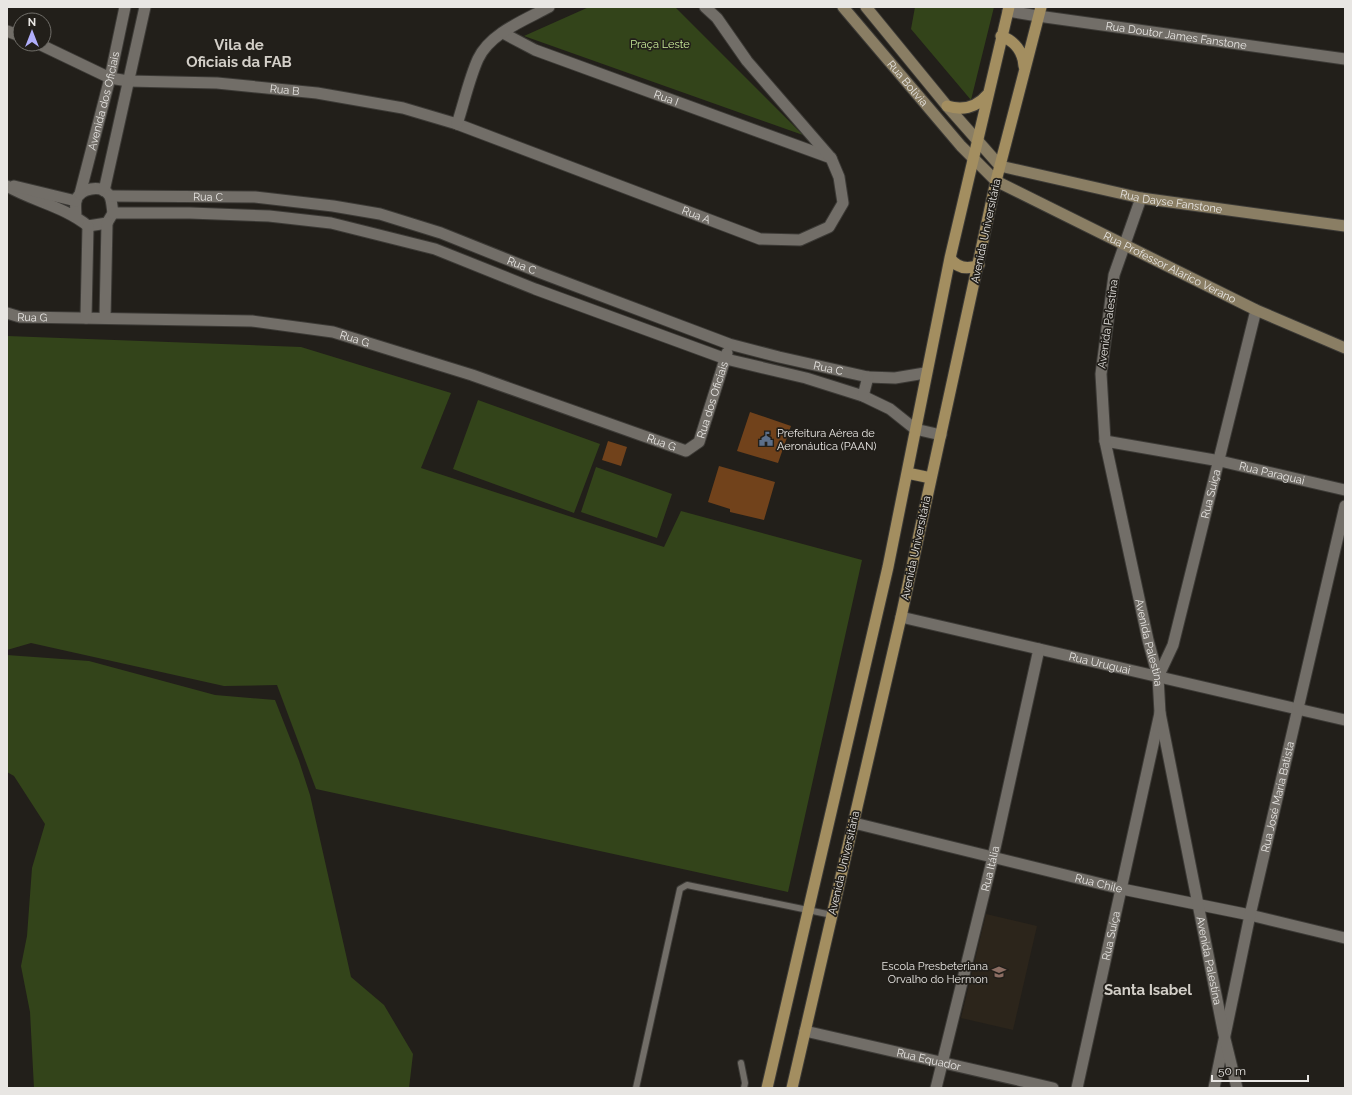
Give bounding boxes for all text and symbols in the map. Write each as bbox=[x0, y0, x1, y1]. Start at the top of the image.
north arrow bbox=[12, 12, 52, 52]
text: N bbox=[28, 16, 36, 29]
street label: Rua Doutor James Fanstone bbox=[1105, 19, 1248, 52]
district label: Vila de Oficiais da FAB bbox=[186, 36, 292, 71]
park label: Praça Leste bbox=[630, 38, 690, 51]
street label: Avenida dos Oficiais bbox=[85, 50, 122, 152]
street label: Rua Bolívia bbox=[885, 58, 931, 109]
street label: Rua B bbox=[269, 82, 300, 98]
street label: Rua I bbox=[652, 87, 680, 108]
street label: Avenida Universitária bbox=[969, 178, 1003, 284]
street label: Rua Dayse Fanstone bbox=[1119, 187, 1224, 216]
street label: Rua C bbox=[193, 190, 224, 203]
street label: Rua A bbox=[680, 203, 713, 226]
street label: Rua Professor Alarico Verano bbox=[1101, 229, 1239, 306]
street label: Rua C bbox=[505, 254, 538, 277]
street label: Avenida Palestina bbox=[1095, 279, 1121, 369]
street label: Rua G bbox=[17, 310, 48, 324]
street label: Rua G bbox=[338, 328, 371, 349]
street label: Rua C bbox=[812, 358, 845, 378]
street label: Rua dos Oficiais bbox=[694, 360, 730, 440]
place label: Prefeitura Aérea de Aeronáutica (PAAN) bbox=[777, 427, 876, 453]
street label: Rua G bbox=[645, 431, 678, 454]
public building icon: Prefeitura Aérea de Aeronáutica (PAAN) bbox=[758, 431, 774, 447]
street label: Rua Paraguai bbox=[1238, 459, 1306, 487]
street label: Rua Suiça bbox=[1198, 468, 1223, 520]
street label: Avenida Universitária bbox=[899, 495, 933, 601]
street label: Avenida Palestina bbox=[1133, 598, 1165, 687]
street label: Rua Uruguai bbox=[1068, 650, 1132, 677]
street label: Rua José Maria Batista bbox=[1258, 740, 1297, 854]
street label: Avenida Universitária bbox=[826, 810, 862, 916]
street label: Rua Itália bbox=[978, 845, 1002, 893]
street label: Rua Chile bbox=[1074, 871, 1124, 895]
street label: Rua Suíça bbox=[1099, 910, 1122, 962]
street label: Avenida Palestina bbox=[1194, 915, 1224, 1006]
place label: Escola Presbeteriana Orvalho do Hermon bbox=[881, 960, 988, 986]
school or university icon: Escola Presbeteriana Orvalho do Hermon bbox=[991, 964, 1007, 980]
district label: Santa Isabel bbox=[1104, 981, 1192, 999]
street label: Rua Equador bbox=[895, 1046, 962, 1073]
scale bar bbox=[1212, 1057, 1308, 1083]
text: 50 m bbox=[1218, 1064, 1246, 1078]

